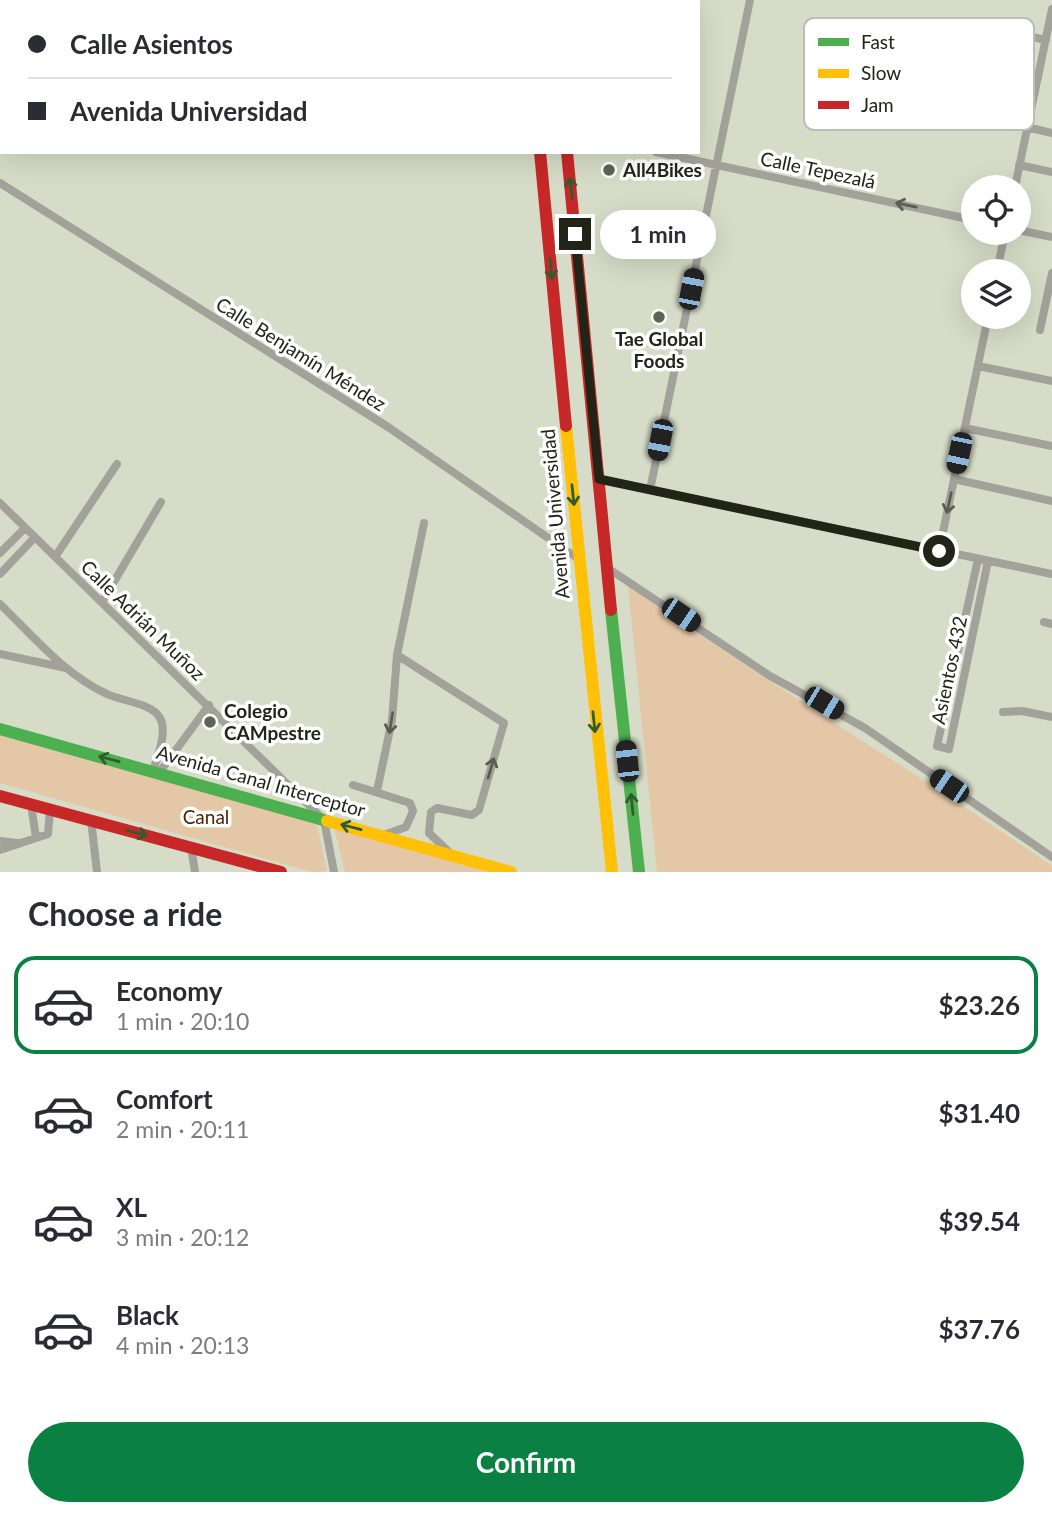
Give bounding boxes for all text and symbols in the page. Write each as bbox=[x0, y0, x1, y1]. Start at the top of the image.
legend bbox=[804, 18, 1034, 130]
text: Calle Asientos bbox=[70, 28, 233, 60]
text: Fast bbox=[861, 30, 895, 53]
text: Slow bbox=[861, 61, 901, 84]
text: Jam bbox=[861, 93, 894, 116]
text: Avenida Universidad bbox=[70, 95, 307, 127]
street label: Calle Tepezalá bbox=[758, 146, 878, 193]
place label: All4Bikes bbox=[622, 158, 702, 181]
marker: All4Bikes bbox=[601, 162, 617, 178]
map controls bbox=[961, 175, 1031, 329]
button: locate bbox=[961, 175, 1031, 245]
one-way arrow bbox=[564, 177, 577, 199]
one-way arrow bbox=[895, 198, 918, 212]
callout: 1 min bbox=[600, 210, 715, 258]
route end bbox=[559, 218, 591, 250]
text: 1 min bbox=[629, 220, 687, 248]
one-way arrow bbox=[545, 257, 558, 280]
button: layers bbox=[961, 259, 1031, 329]
car bbox=[677, 266, 706, 312]
street label: Calle Benjamín Méndez bbox=[212, 292, 390, 415]
marker: Tae Global Foods bbox=[651, 309, 667, 325]
place label: Tae Global Foods bbox=[615, 327, 703, 372]
car bbox=[646, 417, 675, 463]
street label: Avenida Universidad bbox=[536, 428, 573, 600]
car bbox=[945, 430, 974, 476]
one-way arrow bbox=[567, 484, 580, 506]
one-way arrow bbox=[941, 491, 955, 514]
route start bbox=[923, 535, 955, 567]
street label: Calle Adrián Muñoz bbox=[77, 555, 210, 684]
car bbox=[658, 595, 705, 635]
street label: Asientos 432 bbox=[926, 614, 971, 726]
car bbox=[801, 683, 848, 723]
place label: Colegio CAMpestre bbox=[224, 699, 321, 744]
one-way arrow bbox=[588, 710, 601, 733]
one-way arrow bbox=[384, 711, 397, 734]
marker: Colegio CAMpestre bbox=[202, 714, 218, 730]
car bbox=[615, 739, 640, 783]
street label: Avenida Canal Interceptor bbox=[154, 740, 368, 822]
one-way arrow bbox=[98, 751, 120, 764]
one-way arrow bbox=[485, 758, 498, 780]
car bbox=[926, 766, 973, 806]
one-way arrow bbox=[625, 793, 638, 816]
park label: Canal bbox=[183, 806, 229, 828]
one-way arrow bbox=[340, 820, 363, 833]
one-way arrow bbox=[125, 827, 148, 840]
text: Choose a ride bbox=[28, 894, 222, 933]
icon: car bbox=[32, 974, 95, 1037]
text: Economy bbox=[116, 975, 222, 1007]
text: $23.26 bbox=[938, 989, 1020, 1021]
text: 1 min · 20:10 bbox=[116, 1007, 249, 1035]
icon: car bbox=[32, 1082, 95, 1145]
text: Comfort bbox=[116, 1083, 213, 1115]
text: $31.40 bbox=[938, 1097, 1020, 1129]
text: 2 min · 20:11 bbox=[116, 1115, 249, 1143]
icon: car bbox=[32, 1190, 95, 1253]
text: XL bbox=[116, 1191, 147, 1223]
text: $39.54 bbox=[938, 1205, 1020, 1237]
text: 3 min · 20:12 bbox=[116, 1223, 249, 1251]
icon: car bbox=[32, 1298, 95, 1361]
text: Black bbox=[116, 1299, 179, 1331]
text: $37.76 bbox=[938, 1313, 1020, 1345]
text: 4 min · 20:13 bbox=[116, 1331, 249, 1359]
button: Confirm bbox=[28, 1422, 1024, 1502]

